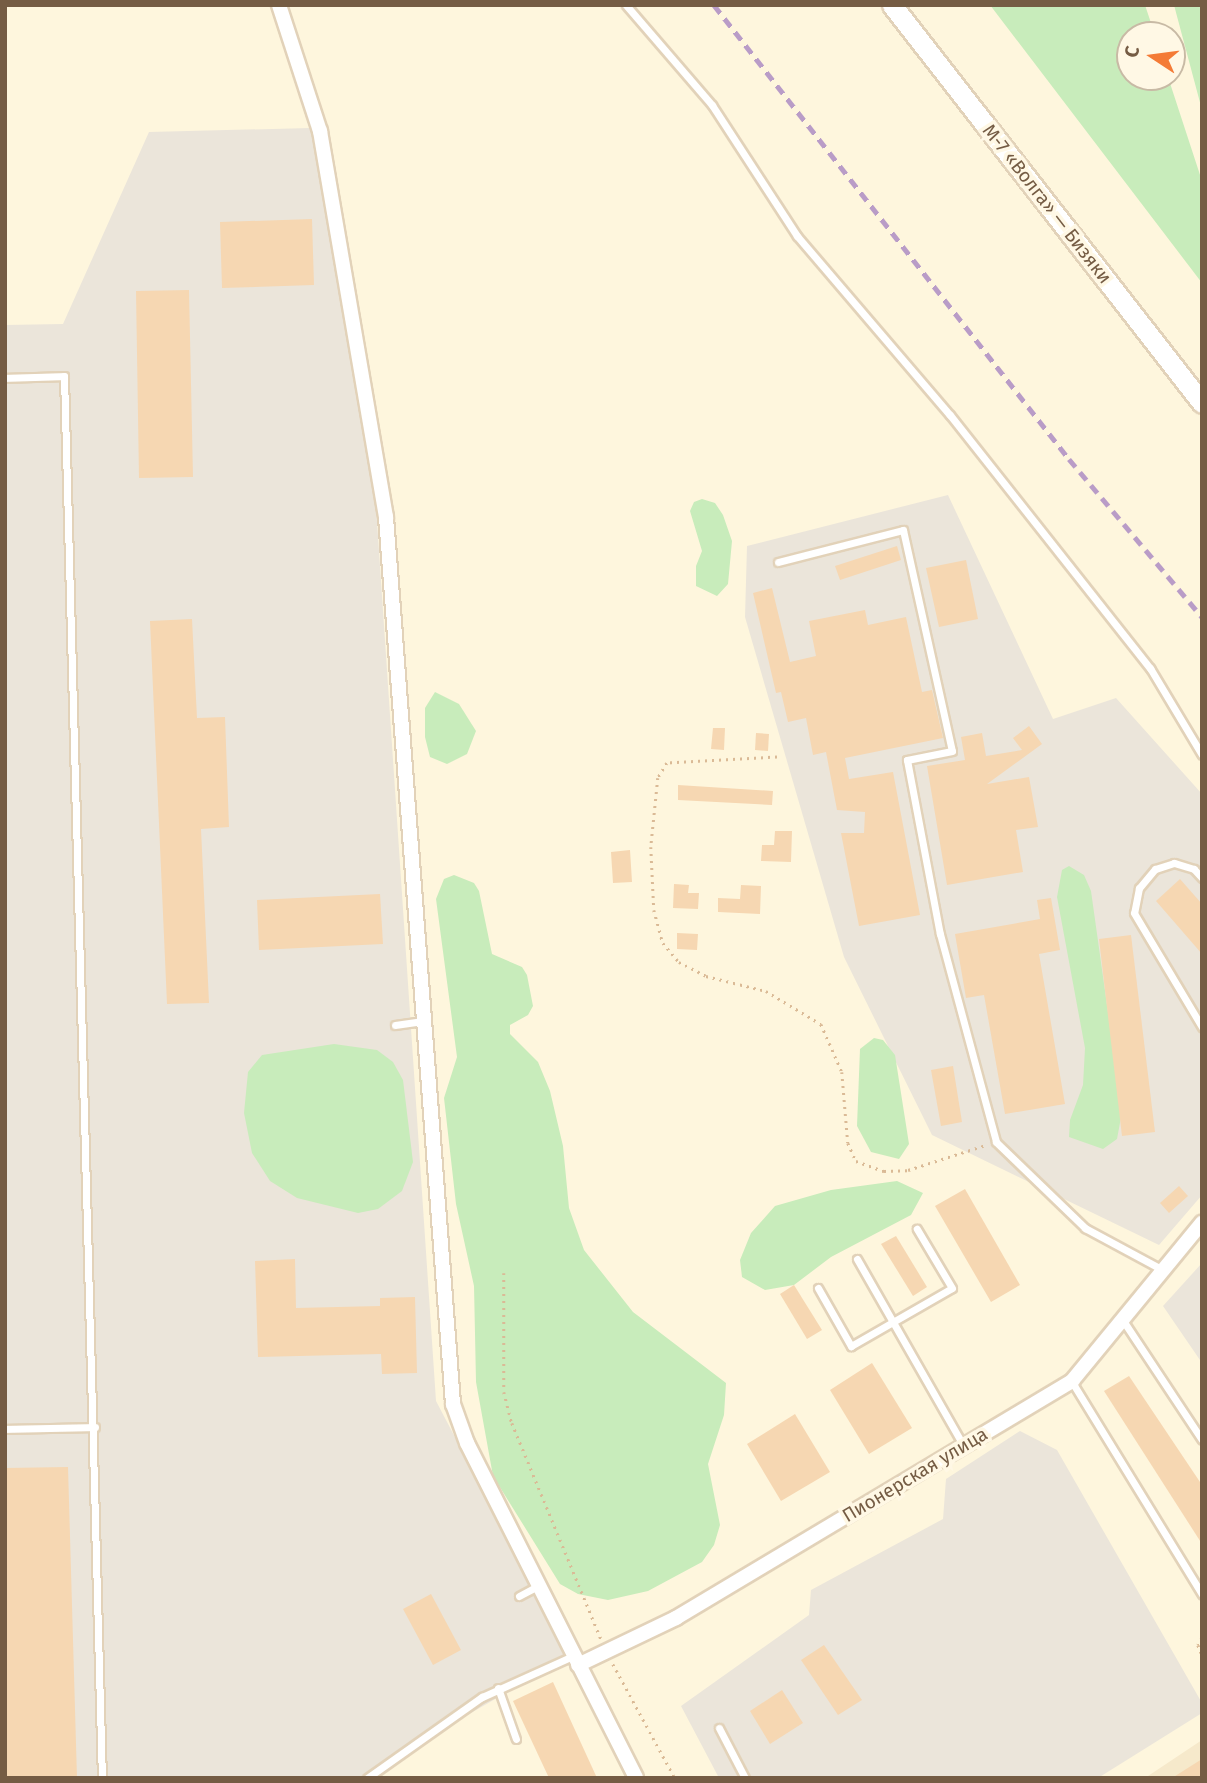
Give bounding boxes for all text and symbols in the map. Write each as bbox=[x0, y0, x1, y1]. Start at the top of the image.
north arrow bbox=[1116, 21, 1186, 91]
text: С bbox=[1120, 44, 1144, 60]
street label: М-7 «Волга» — Бизяки bbox=[978, 120, 1116, 288]
street label: Пионерская улица bbox=[838, 1423, 992, 1527]

